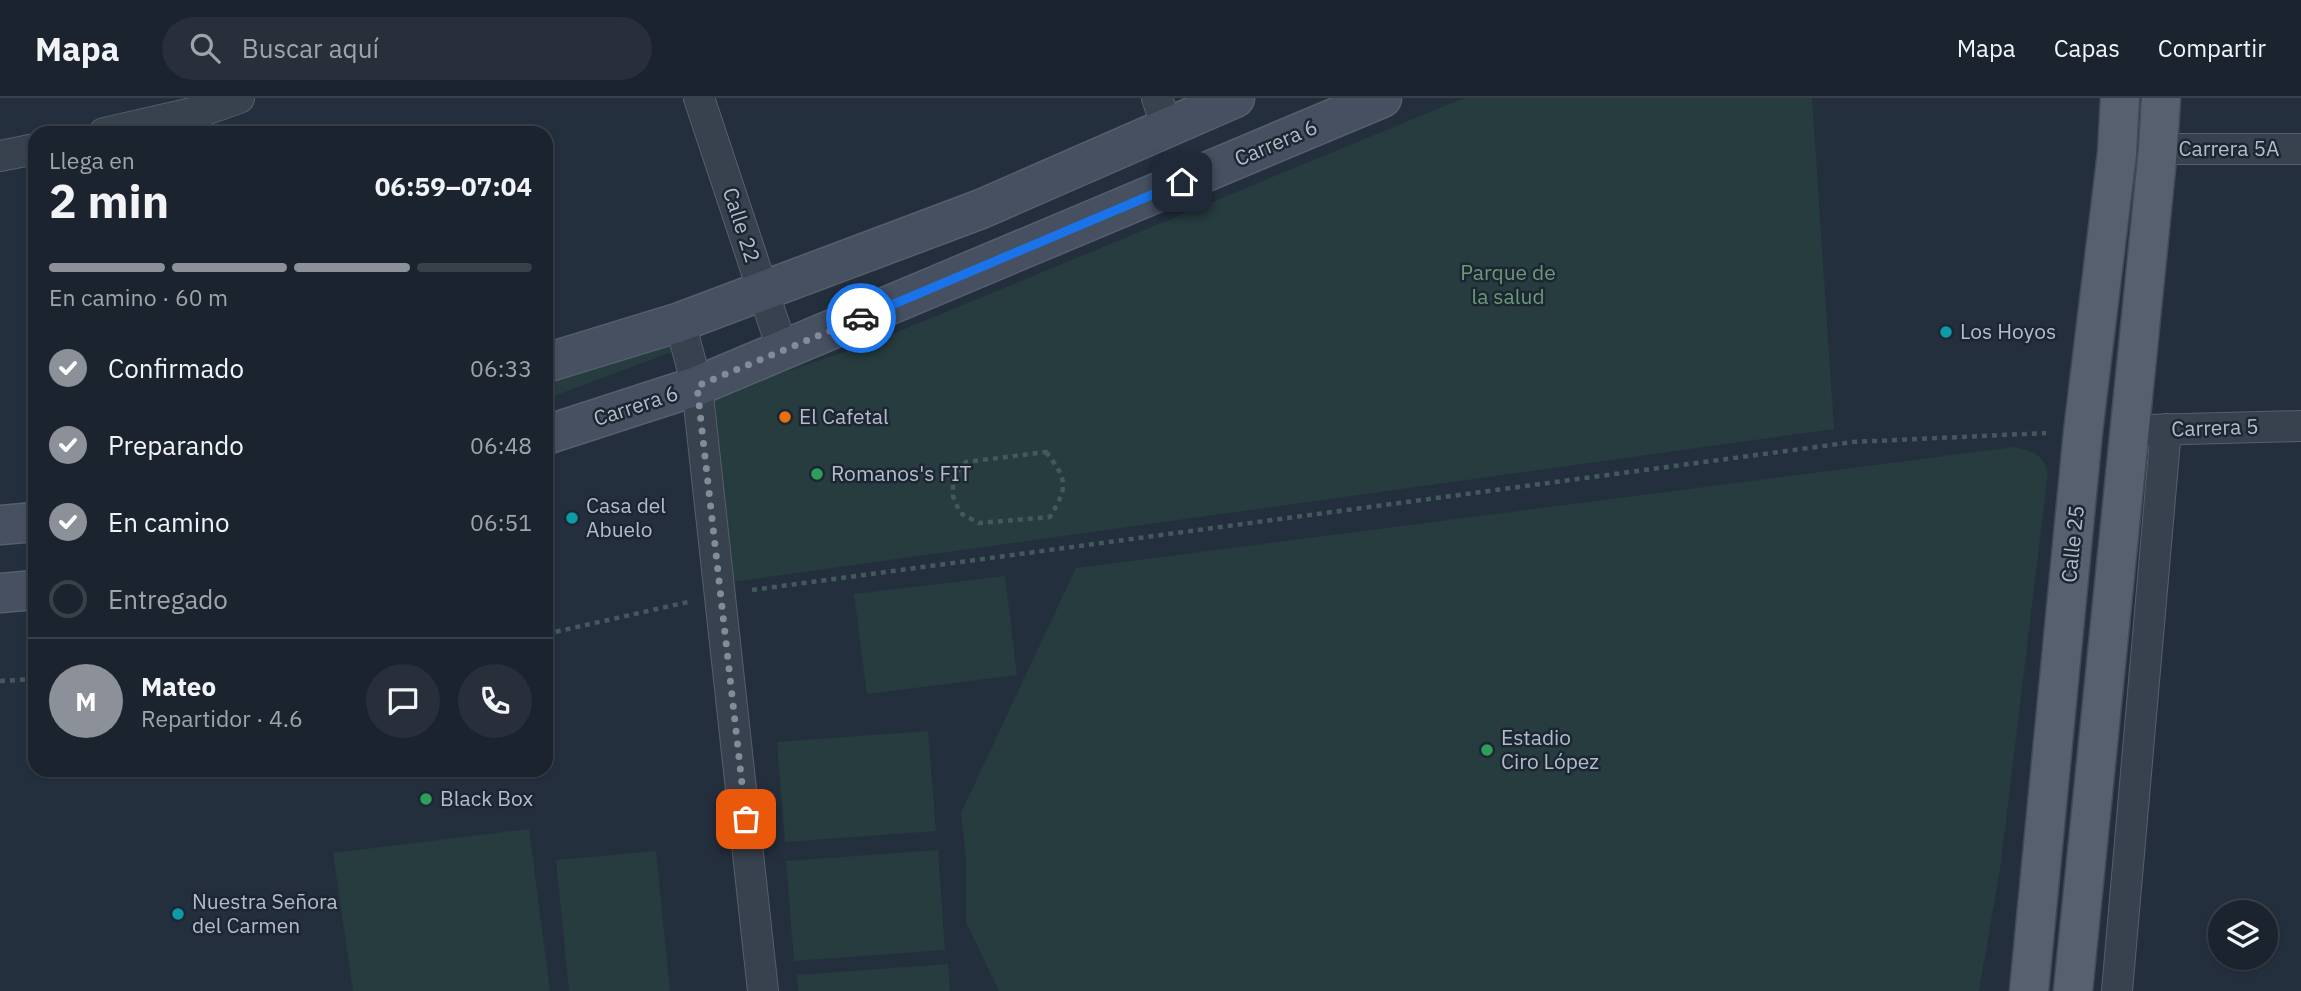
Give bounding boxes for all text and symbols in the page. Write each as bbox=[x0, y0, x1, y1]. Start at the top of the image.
search box bbox=[162, 17, 652, 80]
text: Mapa bbox=[35, 27, 120, 70]
icon: search bbox=[186, 29, 224, 67]
text: Buscar aquí bbox=[242, 31, 379, 65]
text: Mapa bbox=[1957, 32, 2016, 64]
text: Capas bbox=[2054, 32, 2120, 64]
text: Compartir bbox=[2158, 32, 2266, 64]
street label: Carrera 6 bbox=[1230, 112, 1321, 172]
street label: Carrera 5A bbox=[2179, 134, 2279, 162]
text: Llega en bbox=[49, 145, 135, 175]
pin bbox=[1152, 152, 1212, 212]
icon: home bbox=[1163, 163, 1201, 201]
text: 06:59–07:04 bbox=[375, 169, 532, 203]
text: 2 min bbox=[49, 171, 169, 231]
street label: Calle 22 bbox=[717, 184, 767, 266]
park label: Parque de la salud bbox=[1460, 258, 1556, 310]
text: En camino · 60 m bbox=[49, 282, 228, 312]
courier bbox=[826, 283, 896, 353]
icon: car bbox=[842, 299, 880, 337]
place label: Los Hoyos bbox=[1960, 317, 2056, 345]
marker: Los Hoyos bbox=[1938, 324, 1954, 340]
icon: check bbox=[49, 349, 87, 387]
text: Confirmado bbox=[108, 351, 244, 385]
text: 06:33 bbox=[470, 353, 532, 383]
street label: Carrera 6 bbox=[590, 378, 682, 432]
place label: El Cafetal bbox=[799, 402, 889, 430]
marker: El Cafetal bbox=[777, 409, 793, 425]
street label: Carrera 5 bbox=[2171, 411, 2259, 443]
icon: check bbox=[49, 426, 87, 464]
text: Preparando bbox=[108, 428, 244, 462]
text: 06:48 bbox=[470, 430, 532, 460]
place label: Romanos's FIT bbox=[831, 459, 971, 487]
marker: Romanos's FIT bbox=[809, 466, 825, 482]
place label: Casa del Abuelo bbox=[586, 491, 666, 543]
icon: check bbox=[49, 503, 87, 541]
street label: Calle 25 bbox=[2054, 504, 2090, 584]
text: En camino bbox=[108, 505, 230, 539]
text: 06:51 bbox=[470, 507, 532, 537]
marker: Casa del Abuelo bbox=[564, 510, 580, 526]
text: Entregado bbox=[108, 582, 228, 616]
button: chat bbox=[366, 664, 440, 738]
button: phone bbox=[458, 664, 532, 738]
text: Mateo bbox=[141, 669, 216, 703]
text: M bbox=[75, 684, 97, 718]
text: Repartidor · 4.6 bbox=[141, 703, 303, 733]
place label: Estadio Ciro López bbox=[1501, 723, 1599, 775]
marker: Estadio Ciro López bbox=[1479, 742, 1495, 758]
place label: Black Box bbox=[440, 784, 533, 812]
pin bbox=[716, 789, 776, 849]
marker: Black Box bbox=[418, 791, 434, 807]
icon: bag bbox=[727, 800, 765, 838]
place label: Nuestra Señora del Carmen bbox=[192, 887, 338, 939]
map controls bbox=[2208, 900, 2278, 970]
button: layers bbox=[2208, 900, 2278, 970]
marker: Nuestra Señora del Carmen bbox=[170, 906, 186, 922]

